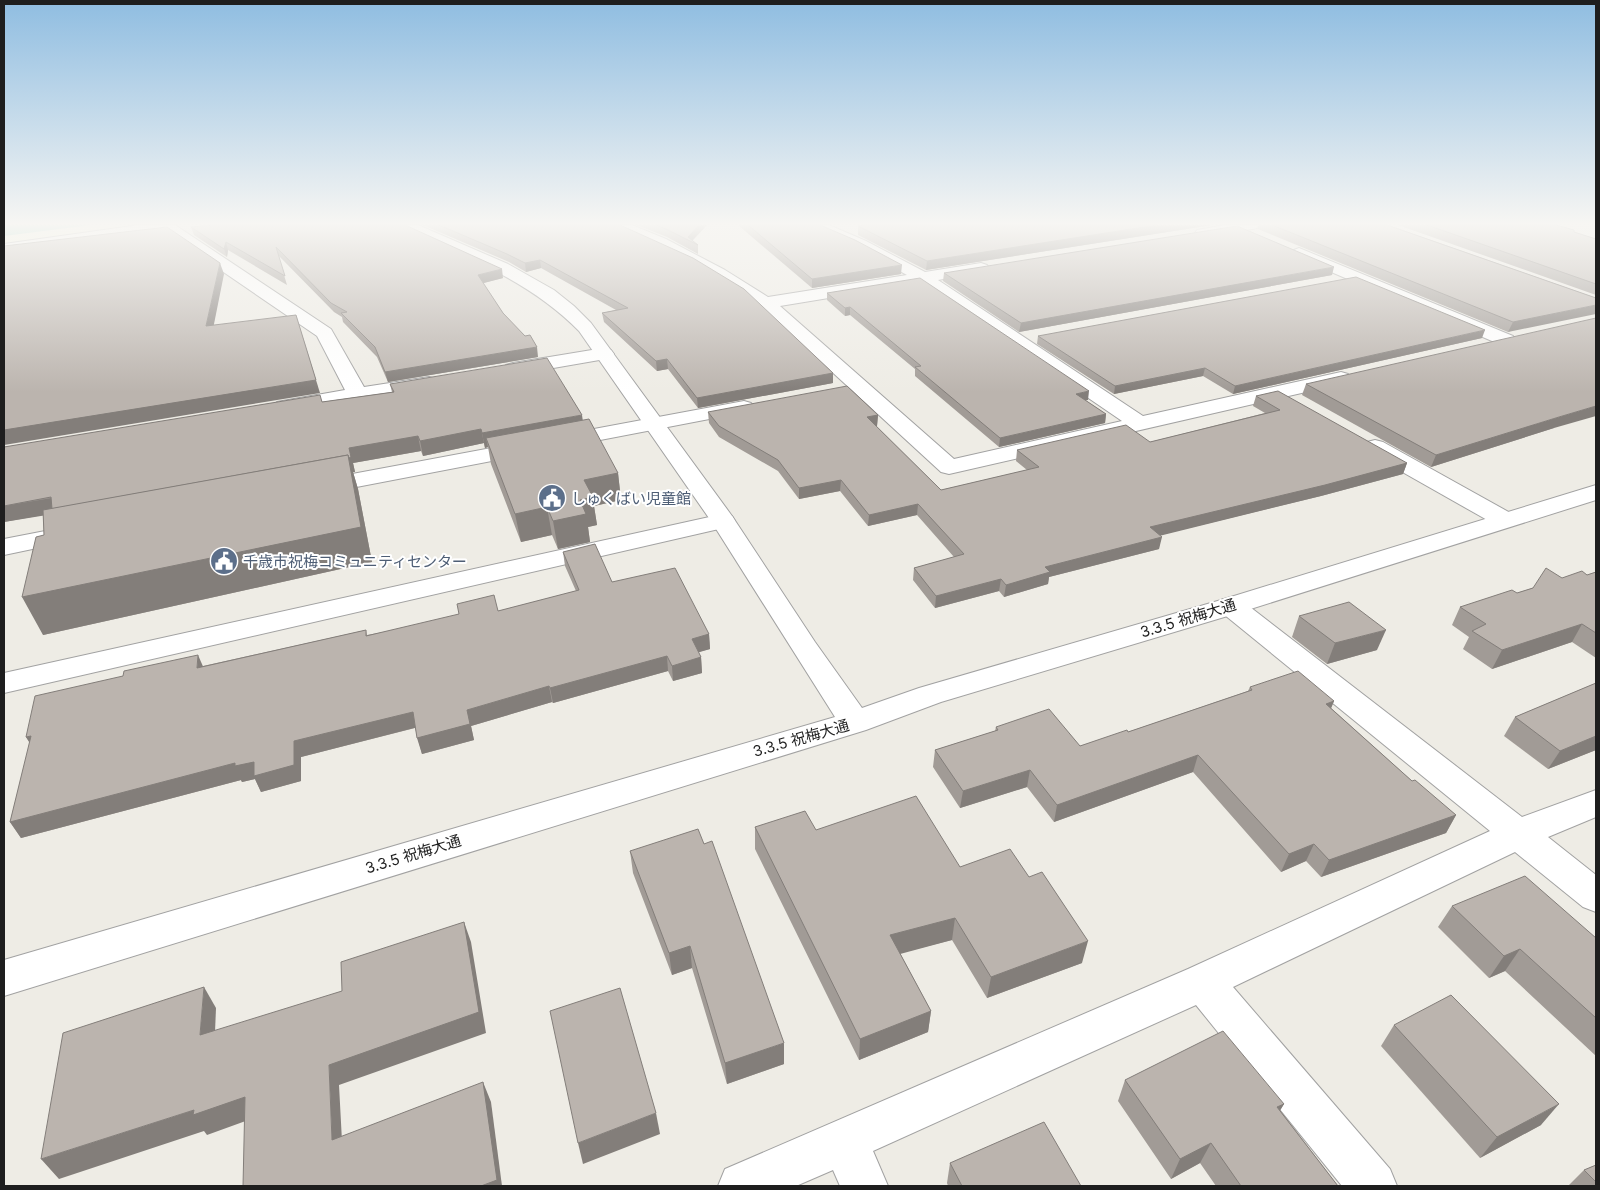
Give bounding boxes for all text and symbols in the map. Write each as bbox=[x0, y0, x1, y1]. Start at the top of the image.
public building icon: しゅくばい児童館 bbox=[537, 483, 567, 513]
place label: しゅくばい児童館 bbox=[571, 489, 691, 508]
public building icon: 千歳市祝梅コミュニティセンター bbox=[209, 546, 239, 576]
place label: 千歳市祝梅コミュニティセンター bbox=[243, 552, 467, 571]
street label: 3.3.5 祝梅大通 bbox=[1138, 594, 1238, 642]
street label: 3.3.5 祝梅大通 bbox=[751, 715, 851, 761]
street label: 3.3.5 祝梅大通 bbox=[363, 830, 463, 878]

